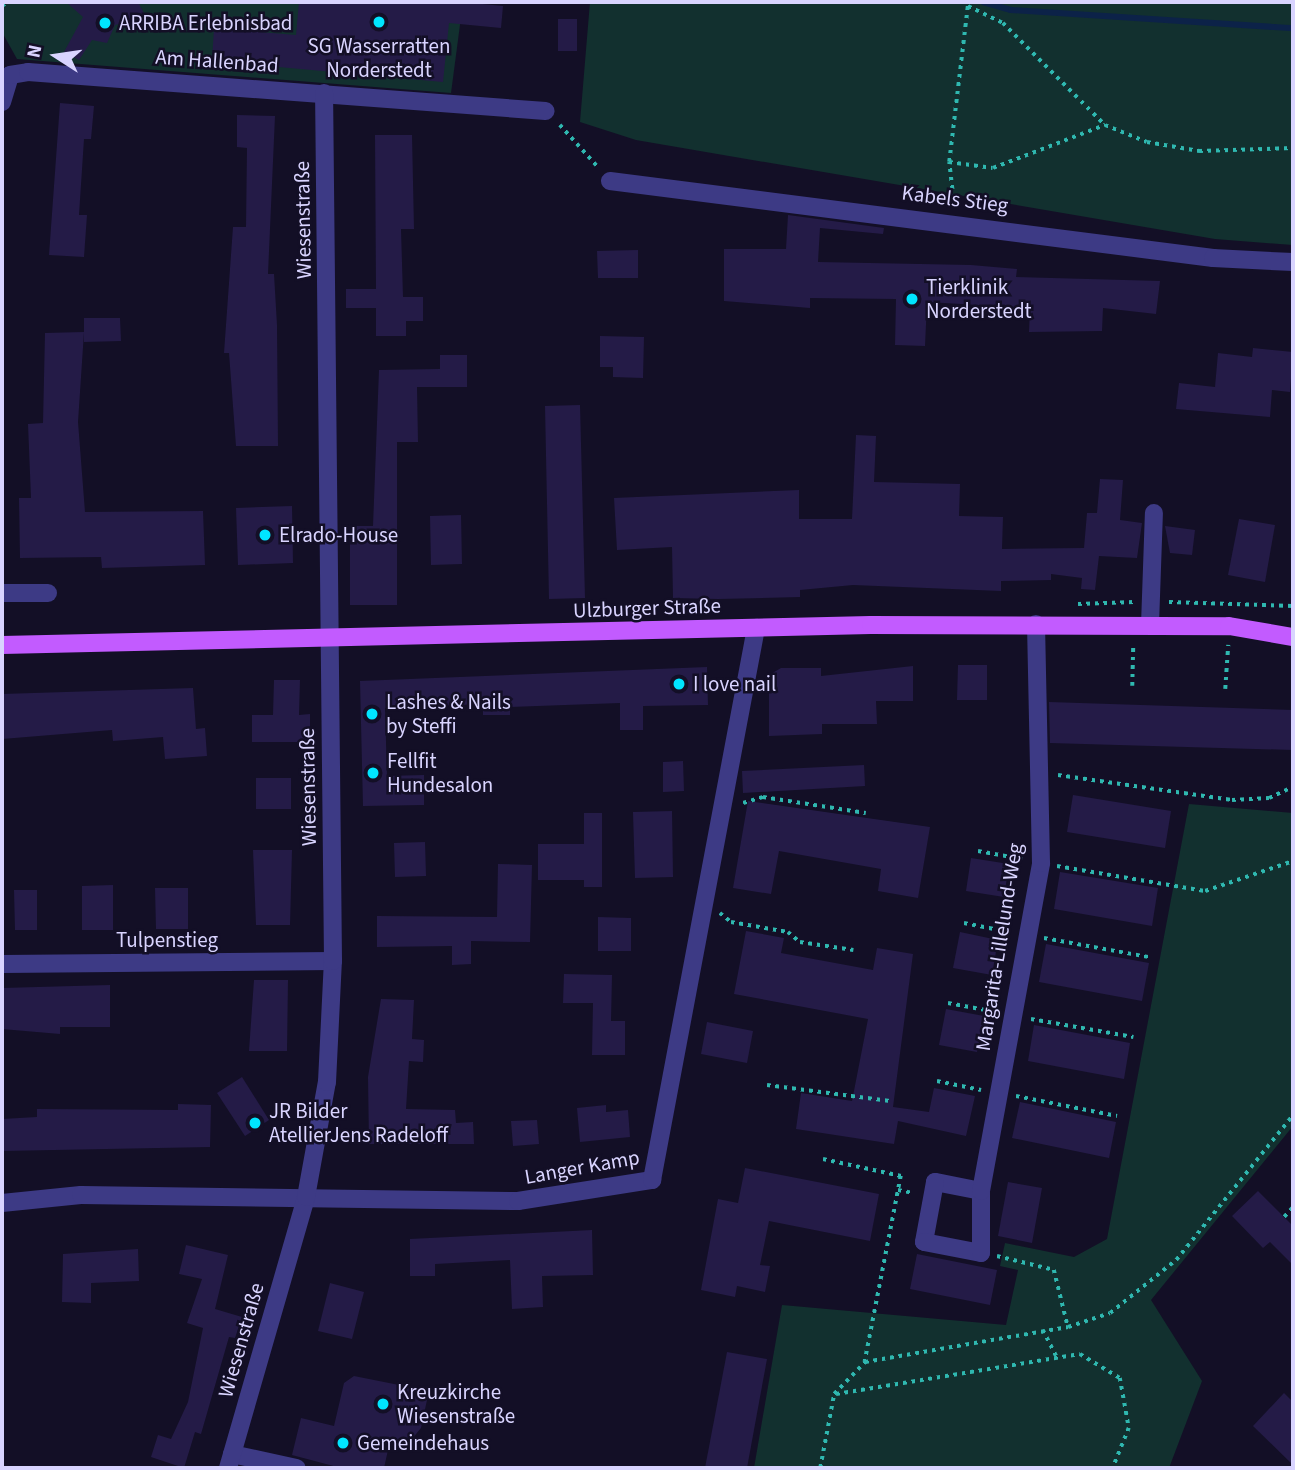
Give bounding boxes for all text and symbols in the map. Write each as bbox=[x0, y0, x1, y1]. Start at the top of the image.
place label: ARRIBA Erlebnisbad bbox=[119, 10, 293, 36]
marker: SG Wasserratten Norderstedt bbox=[371, 14, 387, 30]
marker: ARRIBA Erlebnisbad bbox=[97, 15, 113, 31]
north arrow bbox=[21, 21, 91, 91]
place label: SG Wasserratten Norderstedt bbox=[308, 33, 450, 83]
text: N bbox=[20, 43, 49, 61]
street label: Am Hallenbad bbox=[155, 44, 279, 78]
street label: Wiesenstraße bbox=[289, 161, 317, 279]
street label: Kabels Stieg bbox=[900, 180, 1010, 218]
place label: Tierklinik Norderstedt bbox=[926, 274, 1032, 324]
marker: Tierklinik Norderstedt bbox=[904, 291, 920, 307]
place label: Elrado-House bbox=[279, 522, 398, 548]
marker: Elrado-House bbox=[257, 527, 273, 543]
street label: Ulzburger Straße bbox=[573, 593, 721, 623]
place label: I love nail bbox=[693, 671, 776, 697]
marker: I love nail bbox=[671, 676, 687, 692]
place label: Lashes & Nails by Steffi bbox=[386, 689, 511, 739]
marker: Lashes & Nails by Steffi bbox=[364, 706, 380, 722]
street label: Wiesenstraße bbox=[294, 728, 322, 846]
place label: Fellfit Hundesalon bbox=[387, 748, 493, 798]
marker: Fellfit Hundesalon bbox=[365, 765, 381, 781]
street label: Margarita-Lillelund-Weg bbox=[970, 841, 1028, 1053]
street label: Tulpenstieg bbox=[116, 927, 218, 953]
place label: JR Bilder AtellierJens Radeloff bbox=[269, 1098, 448, 1148]
marker: JR Bilder AtellierJens Radeloff bbox=[247, 1115, 263, 1131]
street label: Langer Kamp bbox=[523, 1144, 641, 1190]
street label: Wiesenstraße bbox=[213, 1280, 269, 1400]
place label: Kreuzkirche Wiesenstraße bbox=[397, 1379, 515, 1429]
marker: Kreuzkirche Wiesenstraße bbox=[375, 1396, 391, 1412]
place label: Gemeindehaus bbox=[357, 1430, 489, 1456]
marker: Gemeindehaus bbox=[335, 1435, 351, 1451]

